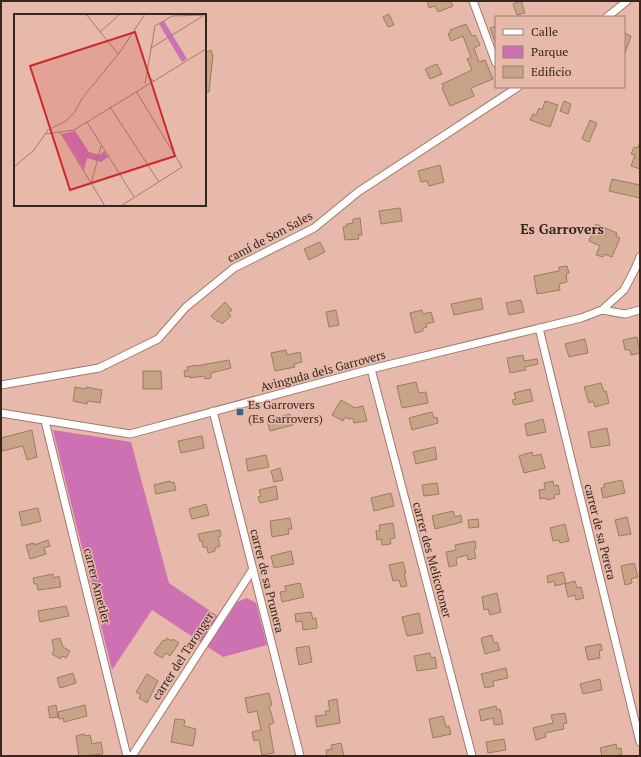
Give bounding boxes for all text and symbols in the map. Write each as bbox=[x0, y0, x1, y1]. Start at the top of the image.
inset map bbox=[14, 14, 206, 206]
legend bbox=[495, 16, 625, 88]
text: Calle bbox=[531, 24, 558, 39]
text: Parque bbox=[531, 44, 568, 59]
text: Edificio bbox=[531, 64, 572, 79]
street label: camí de Son Sales bbox=[224, 208, 315, 265]
district label: Es Garrovers bbox=[520, 219, 604, 238]
street label: Avinguda dels Garrovers bbox=[259, 347, 387, 394]
place label: Es Garrovers (Es Garrovers) bbox=[248, 397, 323, 426]
marker: Es Garrovers (Es Garrovers) bbox=[235, 407, 245, 417]
street label: carrer de sa Perera bbox=[581, 482, 620, 581]
street label: carrer des Melicotoner bbox=[410, 500, 455, 620]
street label: carrer de sa Prunera bbox=[247, 527, 288, 634]
street label: carrer Ametler bbox=[81, 546, 114, 626]
street label: carrer del Taronger bbox=[148, 608, 217, 703]

